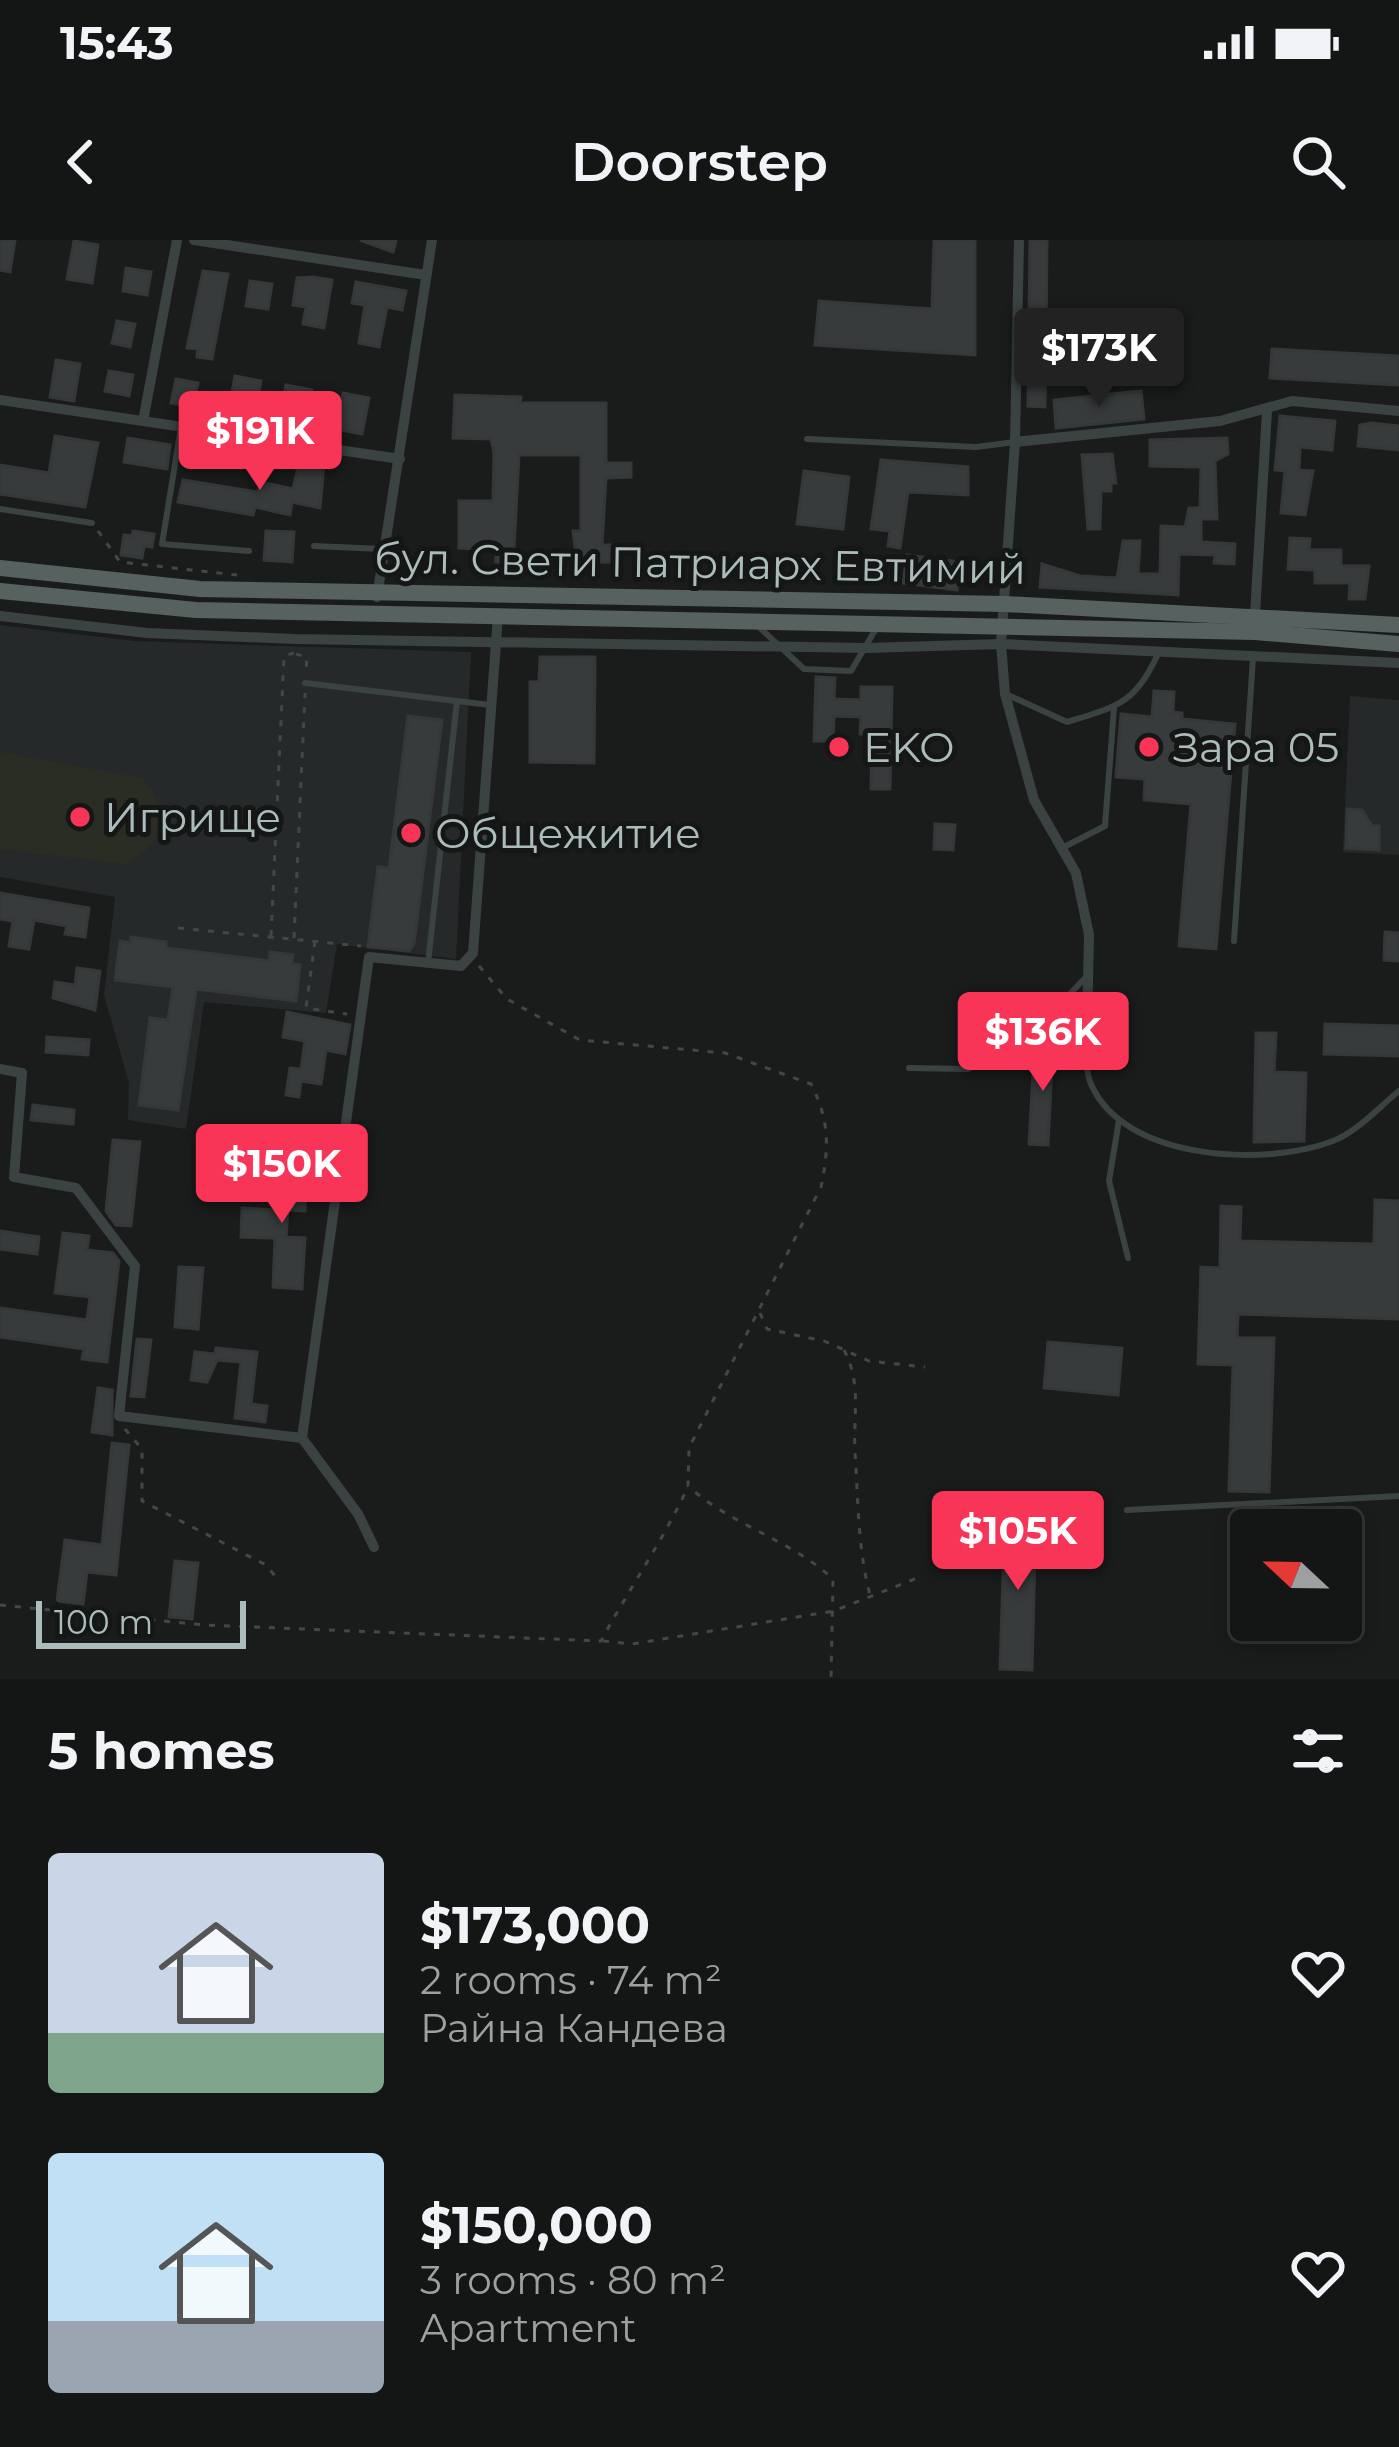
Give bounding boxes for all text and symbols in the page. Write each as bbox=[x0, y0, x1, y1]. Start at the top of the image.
text: 15:43 bbox=[60, 15, 174, 70]
icon: back bbox=[48, 129, 114, 195]
text: Doorstep bbox=[571, 129, 828, 195]
icon: search bbox=[1285, 129, 1351, 195]
pin: $173K bbox=[1015, 308, 1183, 410]
text: $173K bbox=[1041, 323, 1157, 371]
pin: $191K bbox=[176, 391, 344, 493]
text: $191K bbox=[206, 406, 314, 454]
street label: бул. Свети Патриарх Евтимий bbox=[374, 531, 1026, 595]
place label: EKO bbox=[863, 721, 955, 773]
place label: Зара 05 bbox=[1173, 721, 1339, 773]
marker: EKO bbox=[826, 734, 852, 760]
marker: Зара 05 bbox=[1136, 734, 1162, 760]
place label: Игрище bbox=[104, 791, 281, 843]
marker: Игрище bbox=[67, 804, 93, 830]
place label: Общежитие bbox=[435, 807, 701, 859]
marker: Общежитие bbox=[398, 820, 424, 846]
pin: $136K bbox=[959, 992, 1127, 1094]
text: $136K bbox=[985, 1007, 1101, 1055]
pin: $150K bbox=[198, 1124, 366, 1226]
text: $150K bbox=[223, 1139, 341, 1187]
pin: $105K bbox=[934, 1491, 1102, 1593]
text: $105K bbox=[959, 1506, 1077, 1554]
north arrow bbox=[1230, 1509, 1362, 1641]
map controls bbox=[1230, 1509, 1362, 1641]
scale bar bbox=[36, 1595, 246, 1648]
text: 100 m bbox=[54, 1602, 153, 1642]
icon: filters bbox=[1285, 1718, 1351, 1784]
text: 5 homes bbox=[48, 1720, 275, 1782]
text: $173,000 bbox=[420, 1894, 650, 1956]
icon: home bbox=[144, 1901, 288, 2045]
icon: heart bbox=[1285, 1940, 1351, 2006]
text: 2 rooms · 74 m² bbox=[420, 1956, 722, 2004]
text: Райна Кандева bbox=[420, 2004, 728, 2052]
text: $150,000 bbox=[420, 2194, 653, 2256]
icon: home bbox=[144, 2201, 288, 2345]
icon: heart bbox=[1285, 2240, 1351, 2306]
text: 3 rooms · 80 m² bbox=[420, 2256, 726, 2304]
text: Apartment bbox=[420, 2304, 636, 2352]

